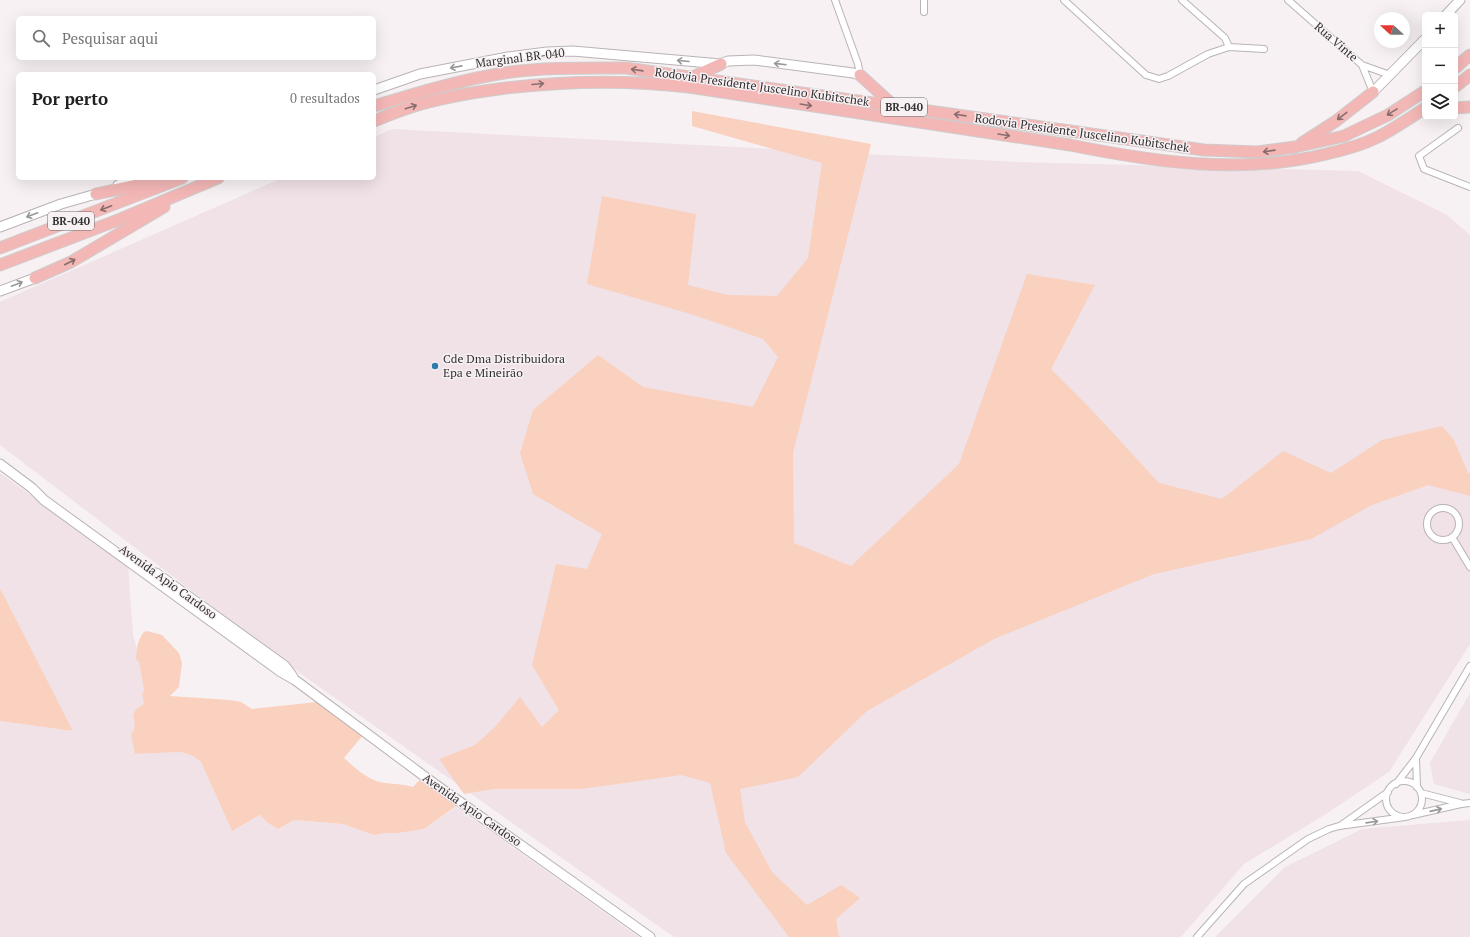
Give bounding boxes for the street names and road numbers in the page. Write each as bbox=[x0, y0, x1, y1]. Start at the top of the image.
street label: Rua Vinte bbox=[1312, 19, 1361, 65]
street label: Marginal BR-040 bbox=[475, 45, 565, 70]
street label: Rodovia Presidente Juscelino Kubitschek bbox=[654, 64, 871, 109]
road number: BR-040 bbox=[881, 98, 927, 116]
street label: Rodovia Presidente Juscelino Kubitschek bbox=[974, 110, 1191, 155]
road number: BR-040 bbox=[48, 212, 94, 230]
street label: Avenida Apio Cardoso bbox=[117, 541, 220, 622]
street label: Avenida Apio Cardoso bbox=[420, 770, 525, 850]

